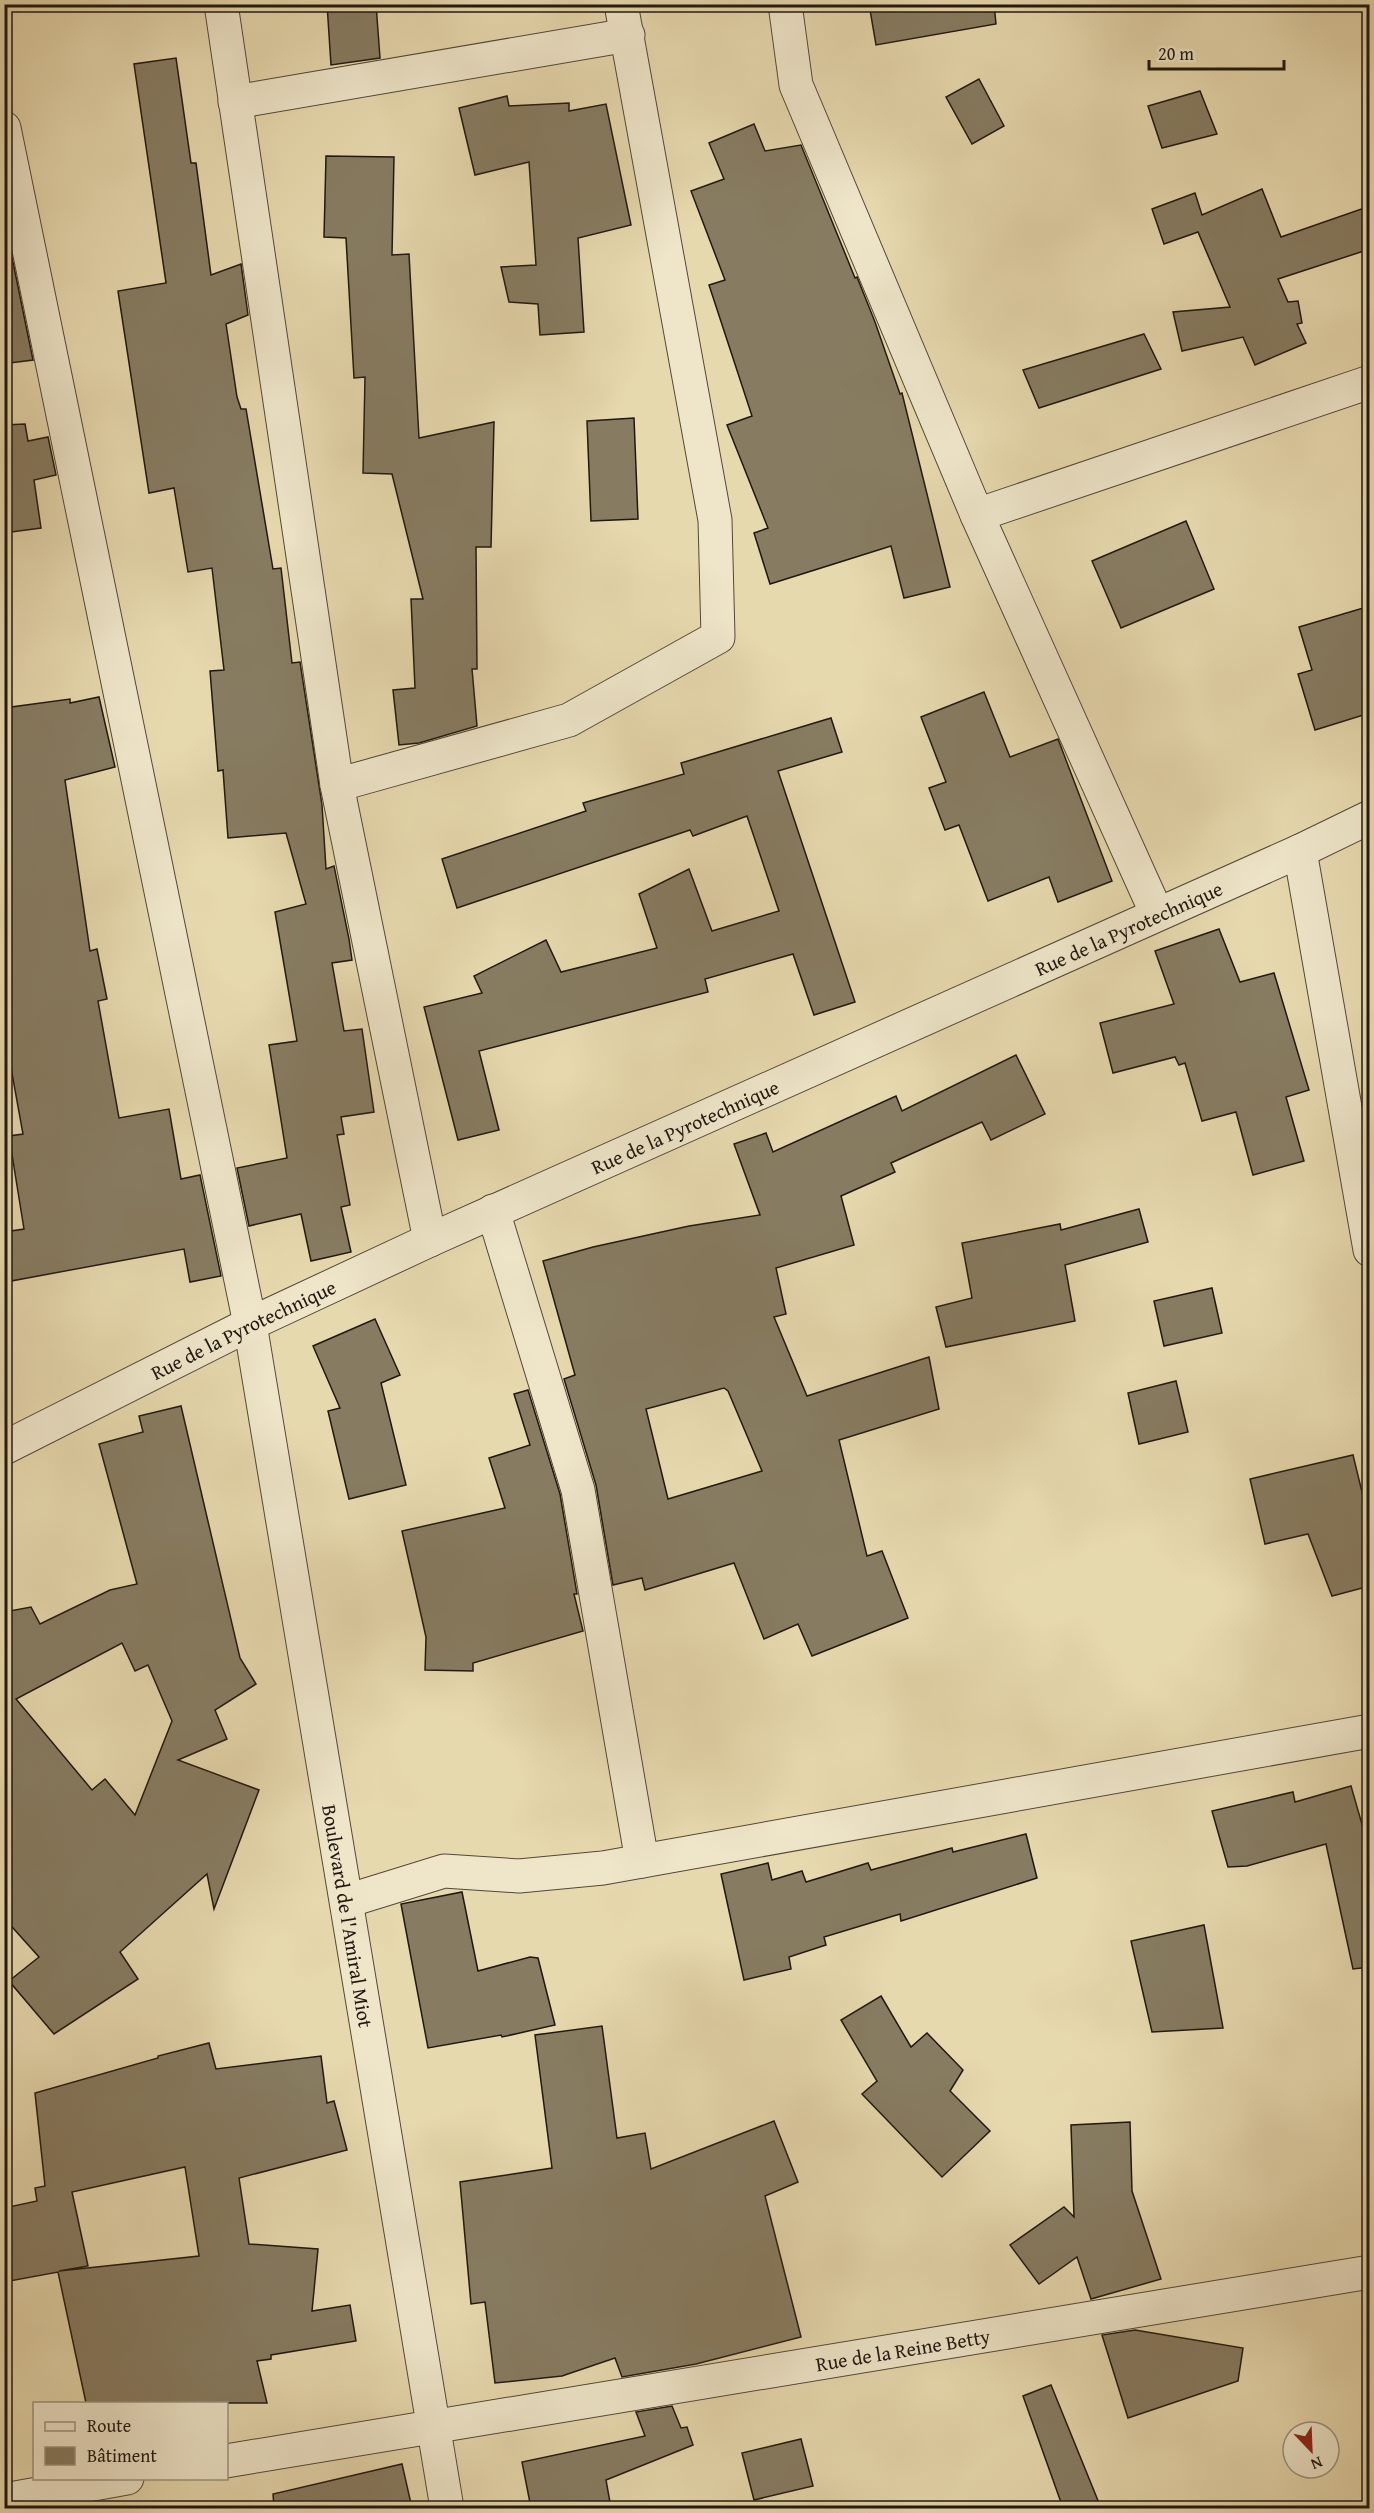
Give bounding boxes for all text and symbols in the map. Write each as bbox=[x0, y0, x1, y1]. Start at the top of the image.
scale bar bbox=[1149, 33, 1284, 71]
text: 20 m bbox=[1158, 40, 1194, 67]
street label: Rue de la Pyrotechnique bbox=[1030, 873, 1227, 982]
street label: Rue de la Pyrotechnique bbox=[586, 1072, 783, 1181]
street label: Rue de la Pyrotechnique bbox=[145, 1272, 340, 1386]
street label: Boulevard de l'Amiral Miot bbox=[316, 1802, 381, 2030]
street label: Rue de la Reine Betty bbox=[813, 2320, 992, 2378]
legend bbox=[33, 2402, 228, 2480]
text: Route bbox=[87, 2412, 131, 2439]
north arrow bbox=[1281, 2420, 1341, 2480]
text: Bâtiment bbox=[87, 2442, 157, 2469]
text: N bbox=[1307, 2451, 1326, 2477]

